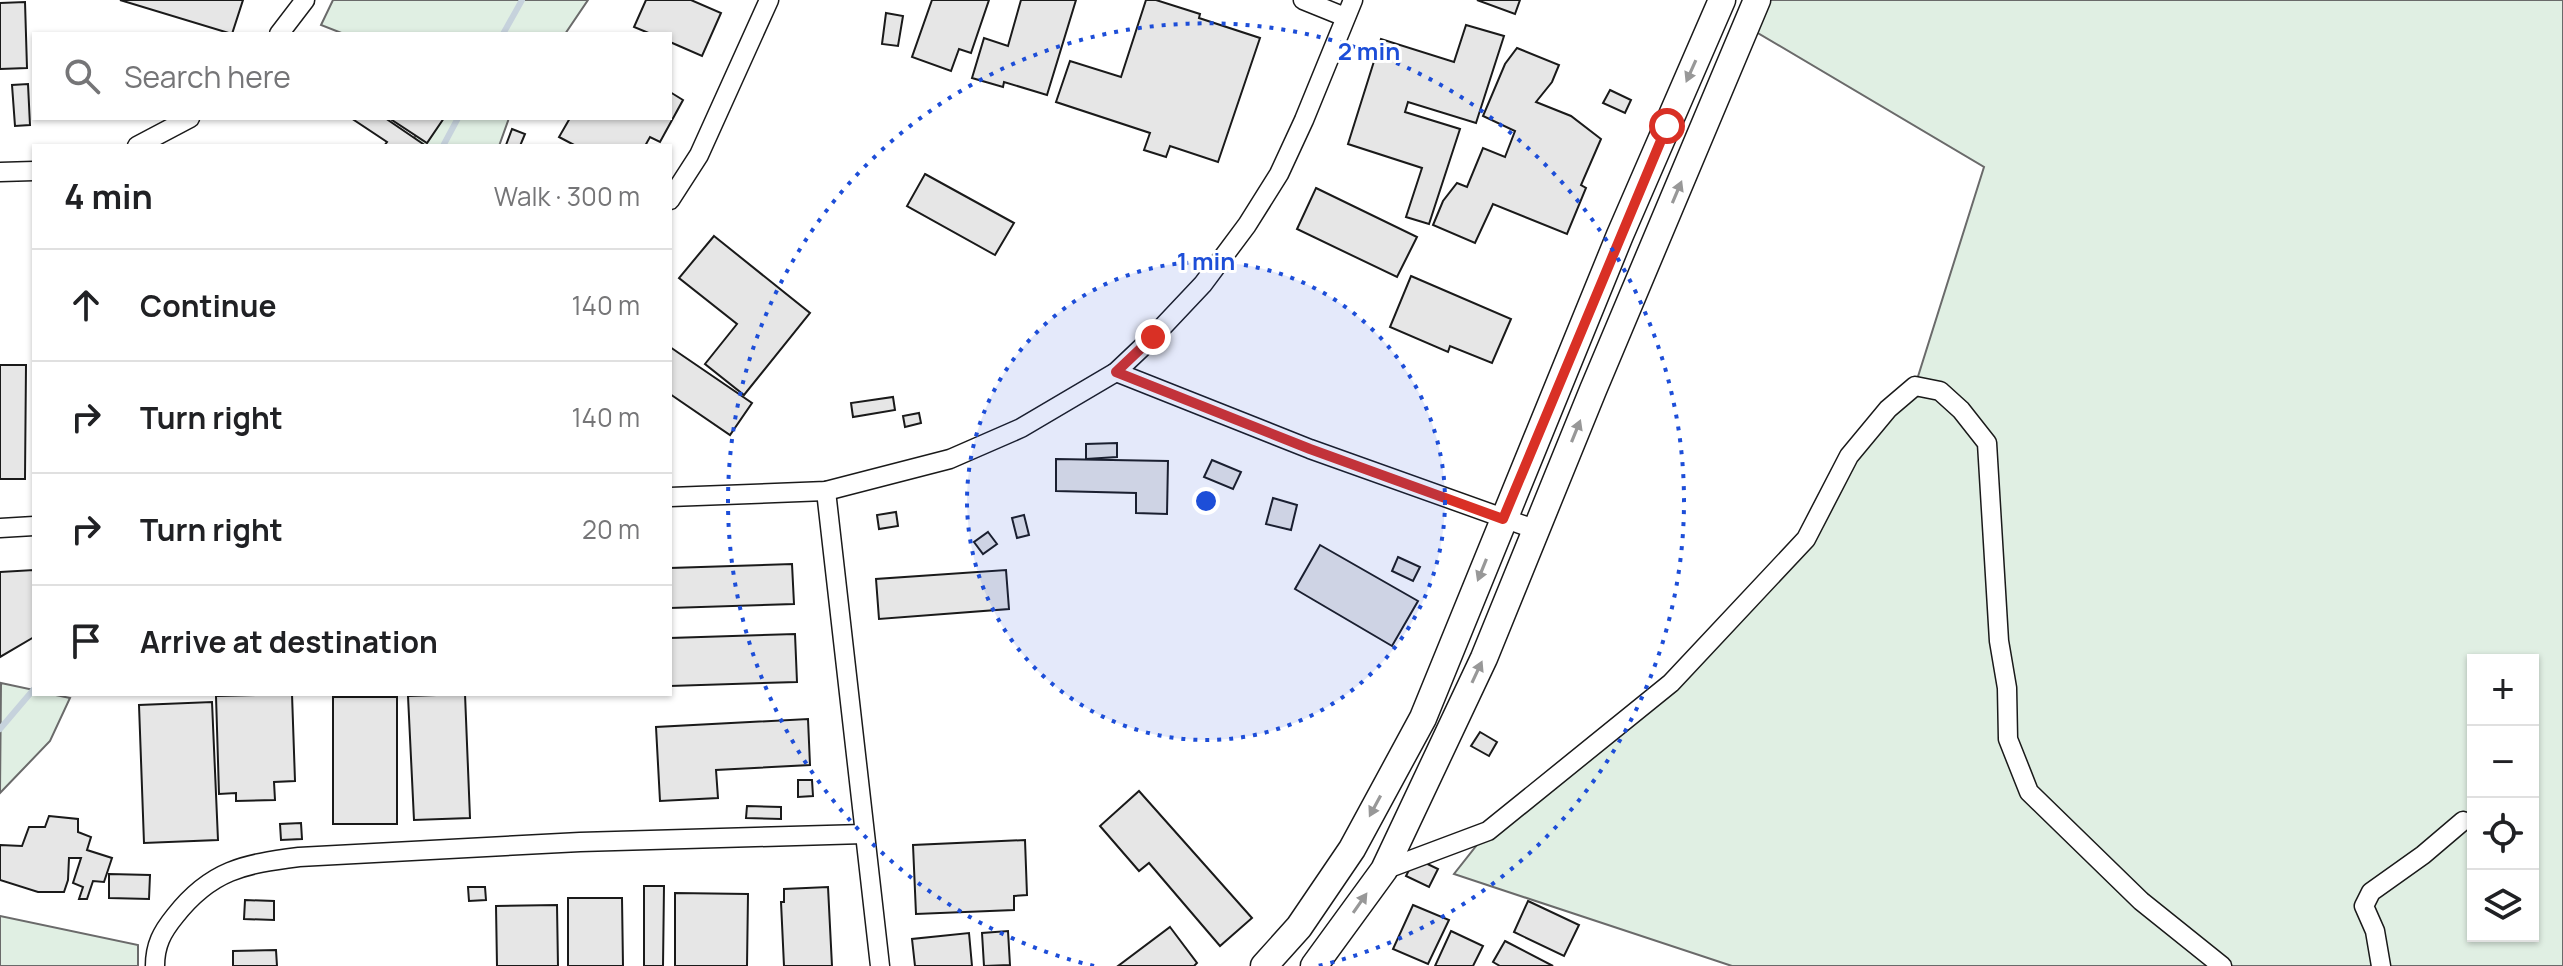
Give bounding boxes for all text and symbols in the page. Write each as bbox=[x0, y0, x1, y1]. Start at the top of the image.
search box bbox=[32, 32, 672, 120]
text: 2 min bbox=[1338, 34, 1400, 67]
icon: search bbox=[60, 54, 104, 98]
text: Search here bbox=[124, 56, 291, 97]
one-way arrow bbox=[1684, 60, 1697, 83]
route start bbox=[1649, 108, 1685, 144]
text: 4 min bbox=[64, 173, 153, 219]
text: Walk · 300 m bbox=[494, 178, 640, 214]
one-way arrow bbox=[1670, 180, 1683, 204]
text: 1 min bbox=[1177, 244, 1235, 277]
icon: ahead bbox=[64, 283, 108, 327]
text: Continue bbox=[140, 285, 276, 326]
text: 140 m bbox=[571, 287, 640, 323]
route end bbox=[1135, 319, 1171, 355]
icon: right bbox=[64, 395, 108, 439]
text: Turn right bbox=[140, 397, 283, 438]
text: 140 m bbox=[571, 399, 640, 435]
one-way arrow bbox=[1570, 419, 1583, 443]
centre of rings bbox=[1192, 487, 1220, 515]
icon: right bbox=[64, 507, 108, 551]
text: Turn right bbox=[140, 509, 283, 550]
text: 20 m bbox=[582, 511, 640, 547]
one-way arrow bbox=[1475, 558, 1488, 582]
icon: arrive bbox=[64, 619, 108, 663]
text: Arrive at destination bbox=[140, 621, 438, 662]
map controls bbox=[2467, 654, 2539, 942]
button: + bbox=[2467, 654, 2539, 726]
one-way arrow bbox=[1470, 660, 1484, 683]
button: − bbox=[2467, 726, 2539, 798]
one-way arrow bbox=[1369, 795, 1383, 817]
button: locate bbox=[2467, 798, 2539, 870]
button: layers bbox=[2467, 870, 2539, 942]
one-way arrow bbox=[1352, 893, 1367, 914]

